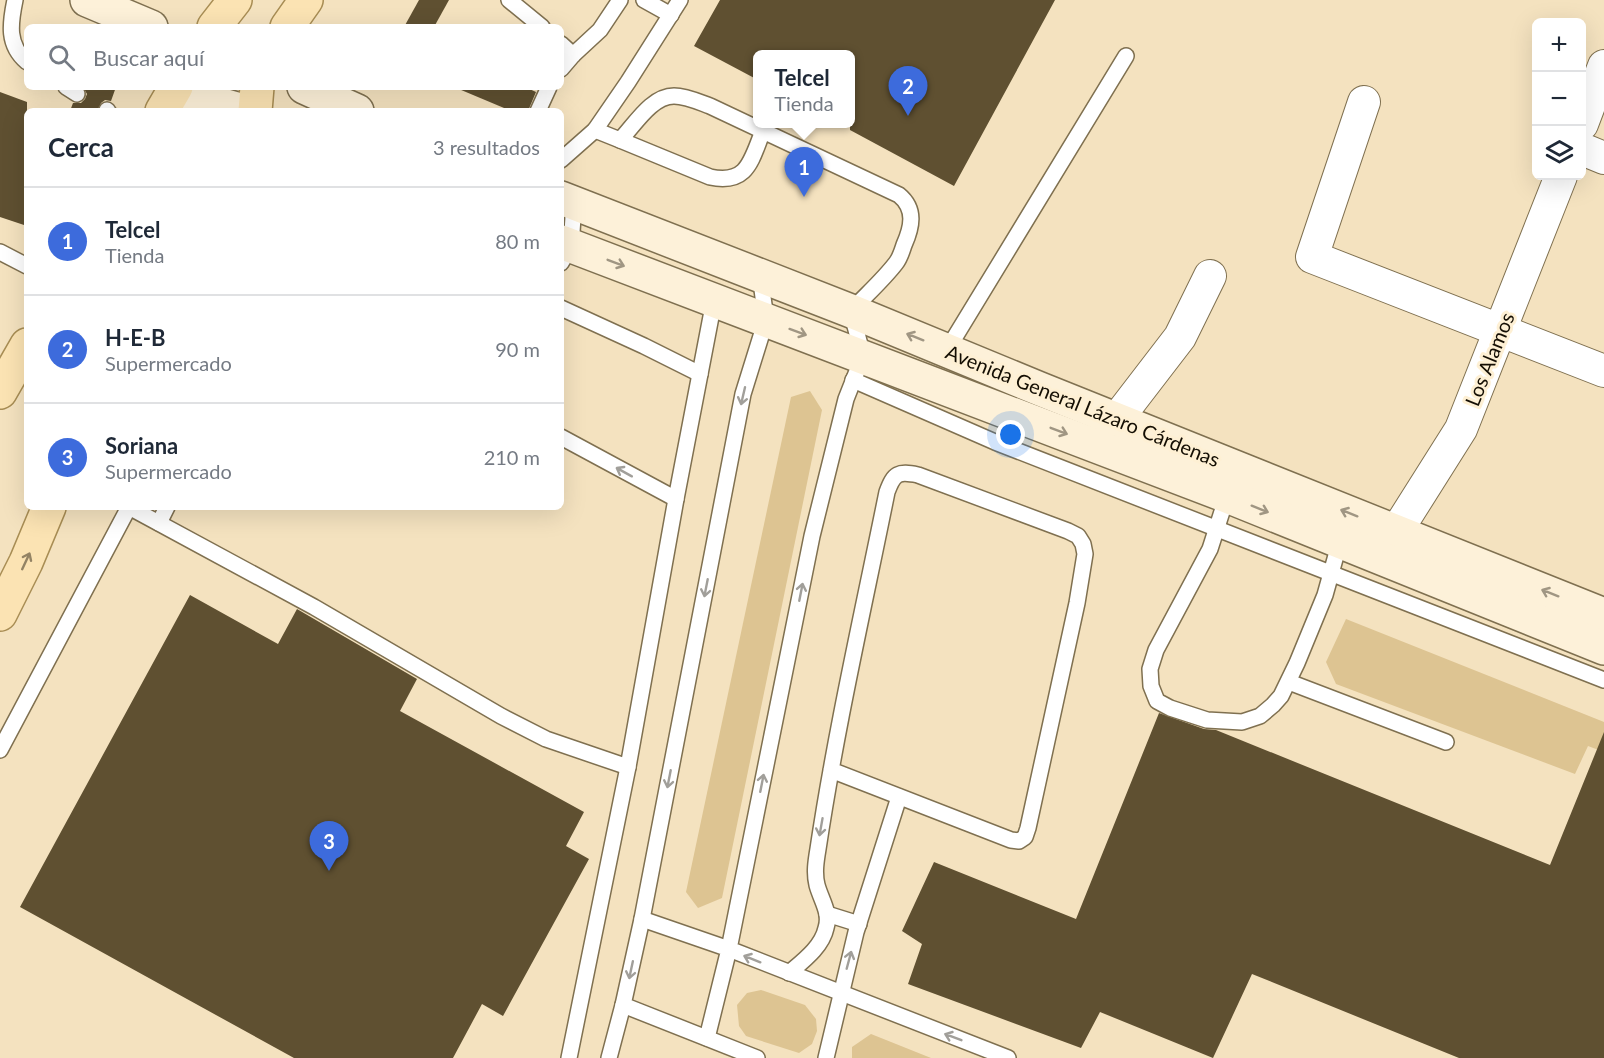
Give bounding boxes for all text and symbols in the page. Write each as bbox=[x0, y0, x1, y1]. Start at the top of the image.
map controls bbox=[1532, 18, 1586, 180]
button: + bbox=[1532, 18, 1586, 72]
search box bbox=[24, 24, 564, 90]
icon: search bbox=[45, 41, 78, 74]
text: Buscar aquí bbox=[93, 44, 204, 71]
popup bbox=[753, 50, 855, 128]
text: Telcel bbox=[774, 64, 830, 91]
pin: 2 bbox=[888, 66, 928, 116]
button: − bbox=[1532, 72, 1586, 126]
text: Tienda bbox=[774, 91, 834, 115]
button: layers bbox=[1532, 126, 1586, 180]
text: Cerca bbox=[48, 131, 114, 163]
text: 3 resultados bbox=[433, 135, 540, 159]
pin: 1 bbox=[784, 148, 824, 197]
text: Telcel bbox=[105, 216, 160, 243]
text: 1 bbox=[62, 229, 73, 253]
text: 80 m bbox=[495, 229, 540, 253]
text: Tienda bbox=[105, 243, 164, 267]
one-way arrow bbox=[606, 258, 624, 269]
street label: Los Alamos bbox=[1459, 309, 1519, 409]
text: H-E-B bbox=[105, 324, 166, 351]
one-way arrow bbox=[788, 327, 807, 338]
one-way arrow bbox=[907, 331, 925, 342]
text: 2 bbox=[62, 337, 73, 361]
text: 90 m bbox=[495, 337, 540, 361]
street label: Avenida General Lázaro Cárdenas bbox=[942, 339, 1224, 471]
text: Supermercado bbox=[105, 351, 232, 375]
one-way arrow bbox=[737, 387, 749, 406]
your location bbox=[996, 420, 1025, 449]
one-way arrow bbox=[1049, 426, 1068, 437]
text: Soriana bbox=[105, 432, 178, 459]
text: 3 bbox=[62, 445, 73, 469]
text: 210 m bbox=[484, 445, 540, 469]
text: Supermercado bbox=[105, 459, 232, 483]
one-way arrow bbox=[616, 466, 633, 478]
one-way arrow bbox=[1250, 504, 1269, 515]
one-way arrow bbox=[1340, 507, 1359, 518]
one-way arrow bbox=[21, 553, 32, 571]
one-way arrow bbox=[700, 577, 711, 597]
one-way arrow bbox=[796, 582, 807, 602]
one-way arrow bbox=[1541, 587, 1559, 598]
one-way arrow bbox=[663, 769, 674, 789]
one-way arrow bbox=[757, 774, 768, 793]
one-way arrow bbox=[815, 817, 826, 837]
pin: 3 bbox=[310, 822, 348, 871]
one-way arrow bbox=[844, 951, 855, 970]
one-way arrow bbox=[743, 952, 762, 963]
one-way arrow bbox=[624, 961, 636, 980]
one-way arrow bbox=[945, 1031, 963, 1042]

